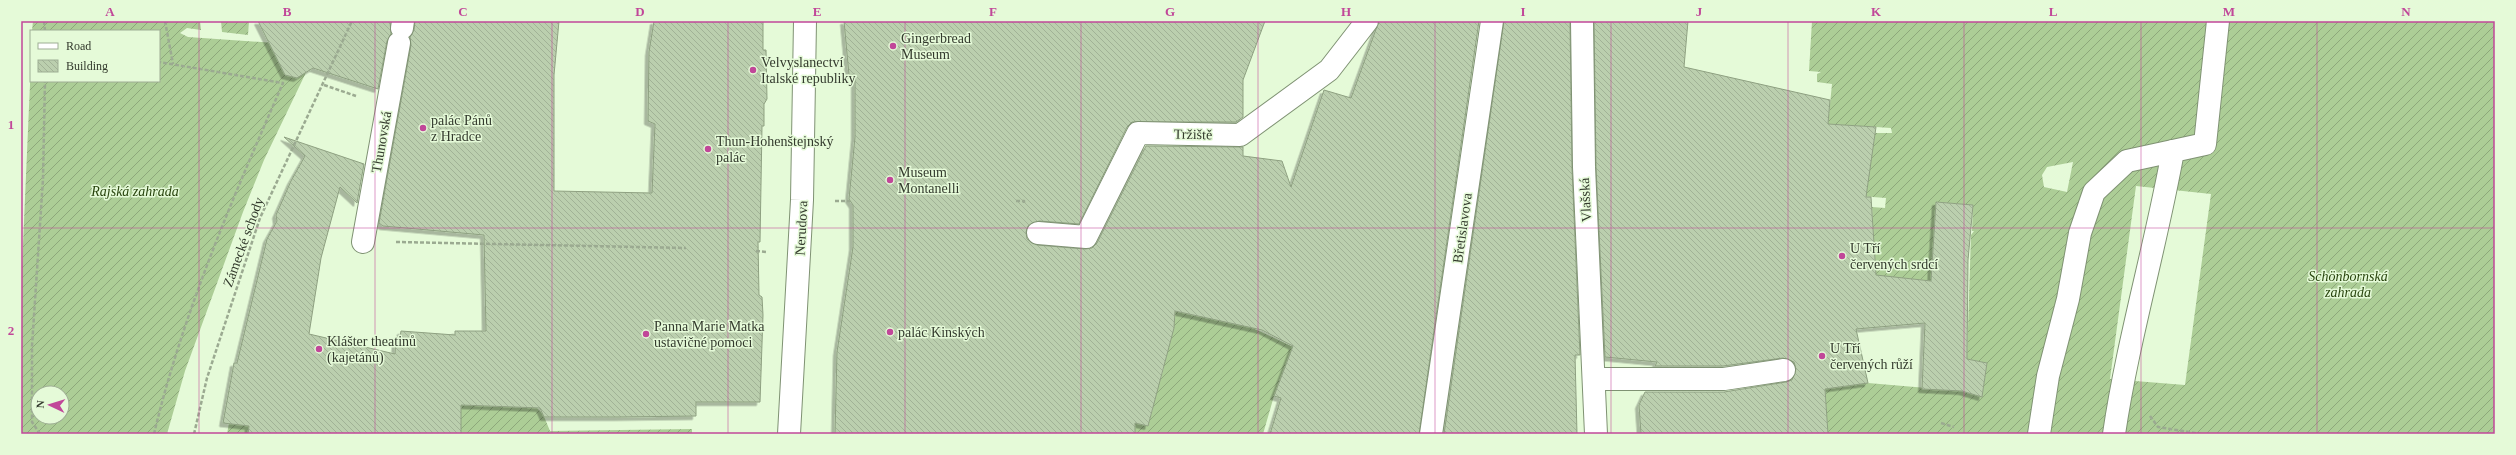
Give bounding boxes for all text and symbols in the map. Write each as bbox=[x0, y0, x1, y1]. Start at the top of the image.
text: A bbox=[105, 4, 115, 19]
text: B bbox=[283, 4, 292, 19]
text: C bbox=[458, 4, 468, 19]
text: D bbox=[635, 4, 645, 19]
text: E bbox=[813, 4, 821, 19]
text: F bbox=[989, 4, 997, 19]
text: G bbox=[1165, 4, 1175, 19]
text: H bbox=[1341, 4, 1351, 19]
text: I bbox=[1520, 4, 1526, 19]
text: J bbox=[1696, 4, 1703, 19]
text: K bbox=[1871, 4, 1882, 19]
text: L bbox=[2049, 4, 2058, 19]
text: M bbox=[2223, 4, 2235, 19]
text: N bbox=[2401, 4, 2411, 19]
legend bbox=[30, 30, 160, 82]
place label: Gingerbread Museum bbox=[901, 31, 971, 62]
text: Road bbox=[66, 39, 91, 53]
marker: Gingerbread Museum bbox=[888, 41, 898, 51]
place label: Velvyslanectví Italské republiky bbox=[761, 55, 855, 86]
text: Building bbox=[66, 59, 108, 73]
marker: Velvyslanectví Italské republiky bbox=[748, 65, 758, 75]
street label: Thunovská bbox=[369, 109, 394, 174]
place label: palác Pánů z Hradce bbox=[431, 113, 492, 144]
text: 1 bbox=[8, 117, 14, 132]
marker: palác Pánů z Hradce bbox=[418, 123, 428, 133]
street label: Tržiště bbox=[1174, 127, 1212, 142]
place label: Thun-Hohenštejnský palác bbox=[716, 134, 833, 165]
marker: Thun-Hohenštejnský palác bbox=[703, 144, 713, 154]
place label: Museum Montanelli bbox=[898, 165, 960, 196]
marker: Museum Montanelli bbox=[885, 175, 895, 185]
street label: Vlašská bbox=[1577, 177, 1594, 223]
park label: Rajská zahrada bbox=[90, 184, 179, 199]
street label: Břetislavova bbox=[1450, 191, 1475, 264]
street label: Zámecké schody bbox=[220, 195, 267, 289]
street label: Nerudova bbox=[793, 199, 810, 256]
place label: U Tří červených srdcí bbox=[1850, 241, 1938, 272]
marker: U Tří červených srdcí bbox=[1837, 251, 1847, 261]
park label: Schönbornská zahrada bbox=[2308, 269, 2388, 300]
place label: Panna Marie Matka ustavičné pomoci bbox=[654, 319, 765, 350]
text: 2 bbox=[8, 323, 14, 338]
place label: palác Kinských bbox=[898, 325, 985, 340]
marker: palác Kinských bbox=[885, 327, 895, 337]
marker: Panna Marie Matka ustavičné pomoci bbox=[641, 329, 651, 339]
place label: Klášter theatinů (kajetánů) bbox=[327, 334, 416, 366]
place label: U Tří červených růží bbox=[1830, 341, 1913, 372]
marker: Klášter theatinů (kajetánů) bbox=[314, 344, 324, 354]
marker: U Tří červených růží bbox=[1817, 351, 1827, 361]
north arrow bbox=[30, 385, 70, 425]
text: N bbox=[34, 400, 46, 409]

